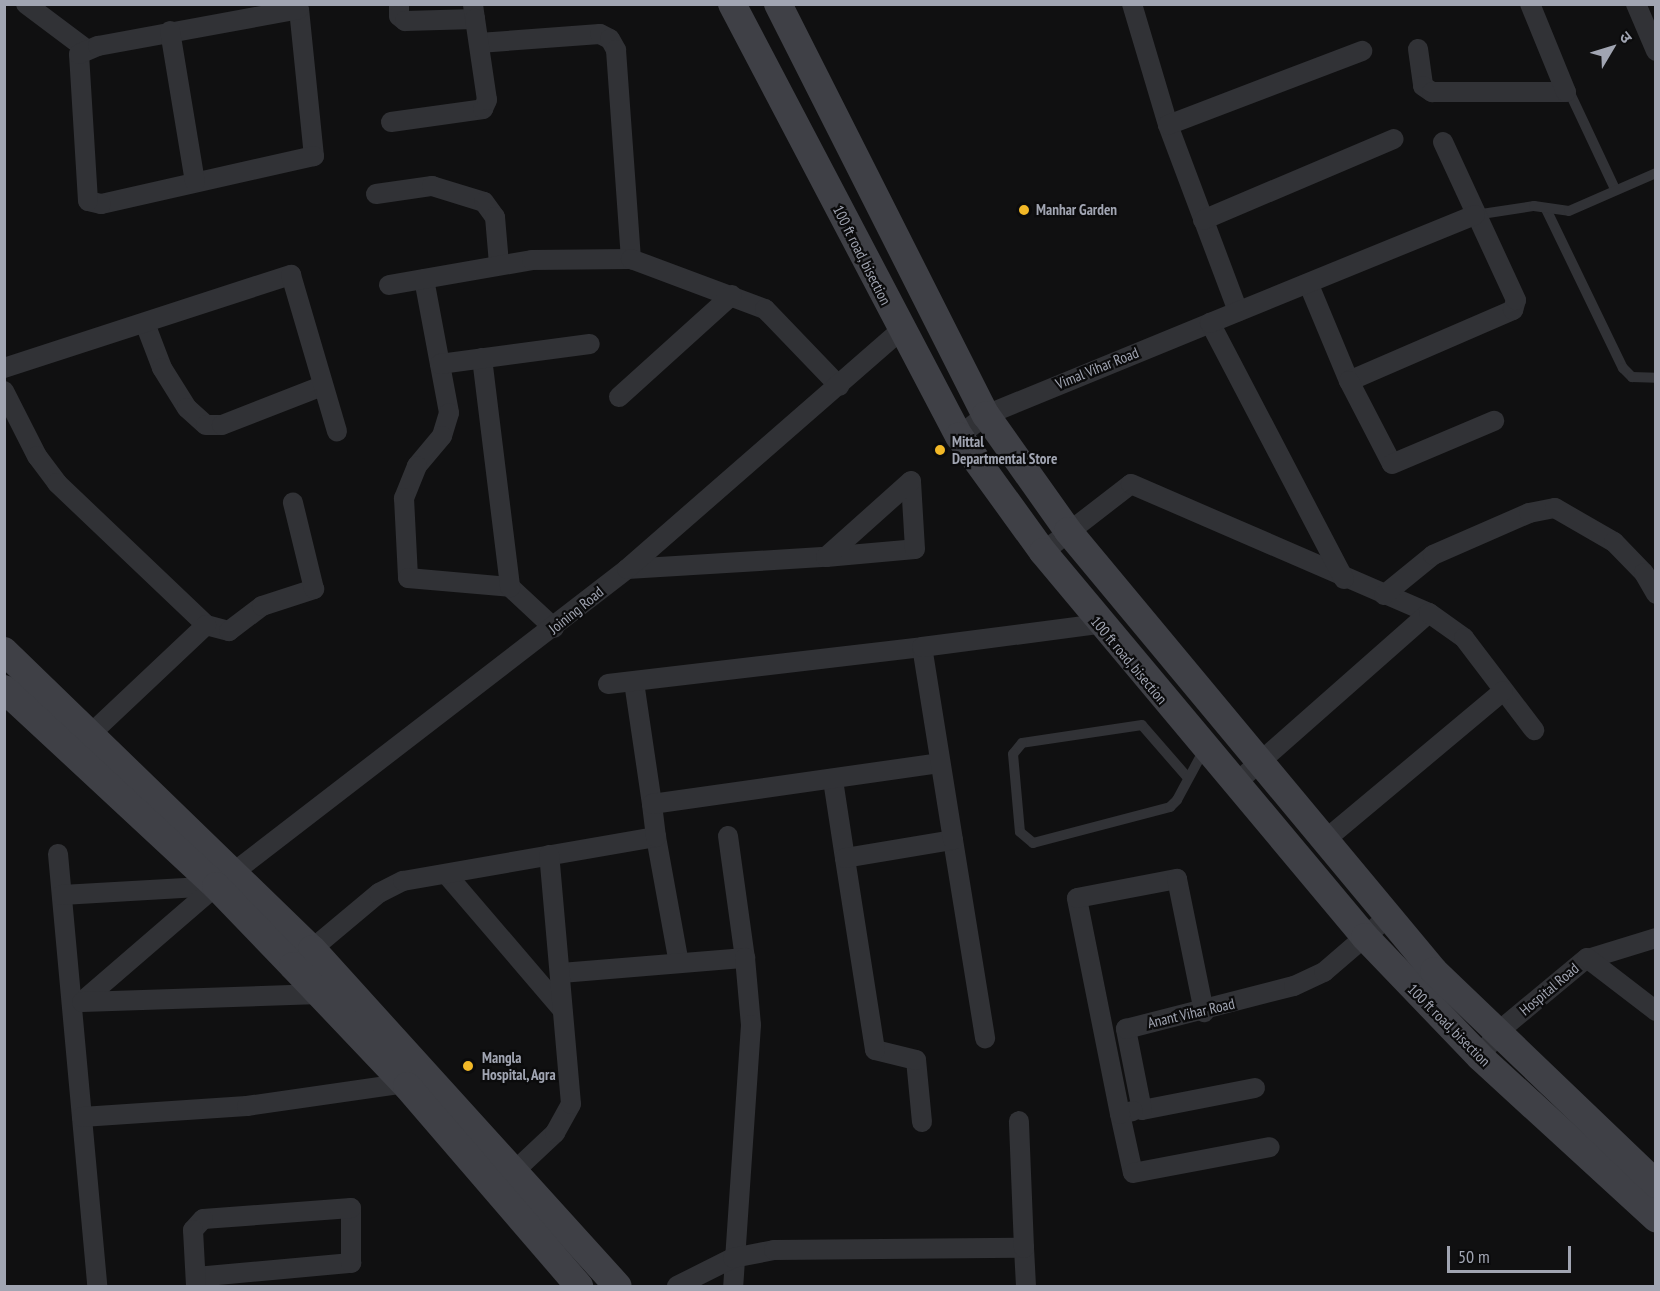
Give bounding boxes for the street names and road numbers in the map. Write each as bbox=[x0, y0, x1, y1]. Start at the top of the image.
street label: 100 ft road, bisection bbox=[829, 202, 895, 308]
street label: Vimal Vihar Road bbox=[1053, 343, 1141, 393]
street label: Joining Road bbox=[545, 583, 607, 637]
street label: 100 ft road, bisection bbox=[1087, 612, 1171, 708]
street label: Hospital Road bbox=[1516, 959, 1582, 1019]
street label: 100 ft road, bisection bbox=[1404, 980, 1494, 1070]
street label: Anant Vihar Road bbox=[1145, 994, 1237, 1032]

